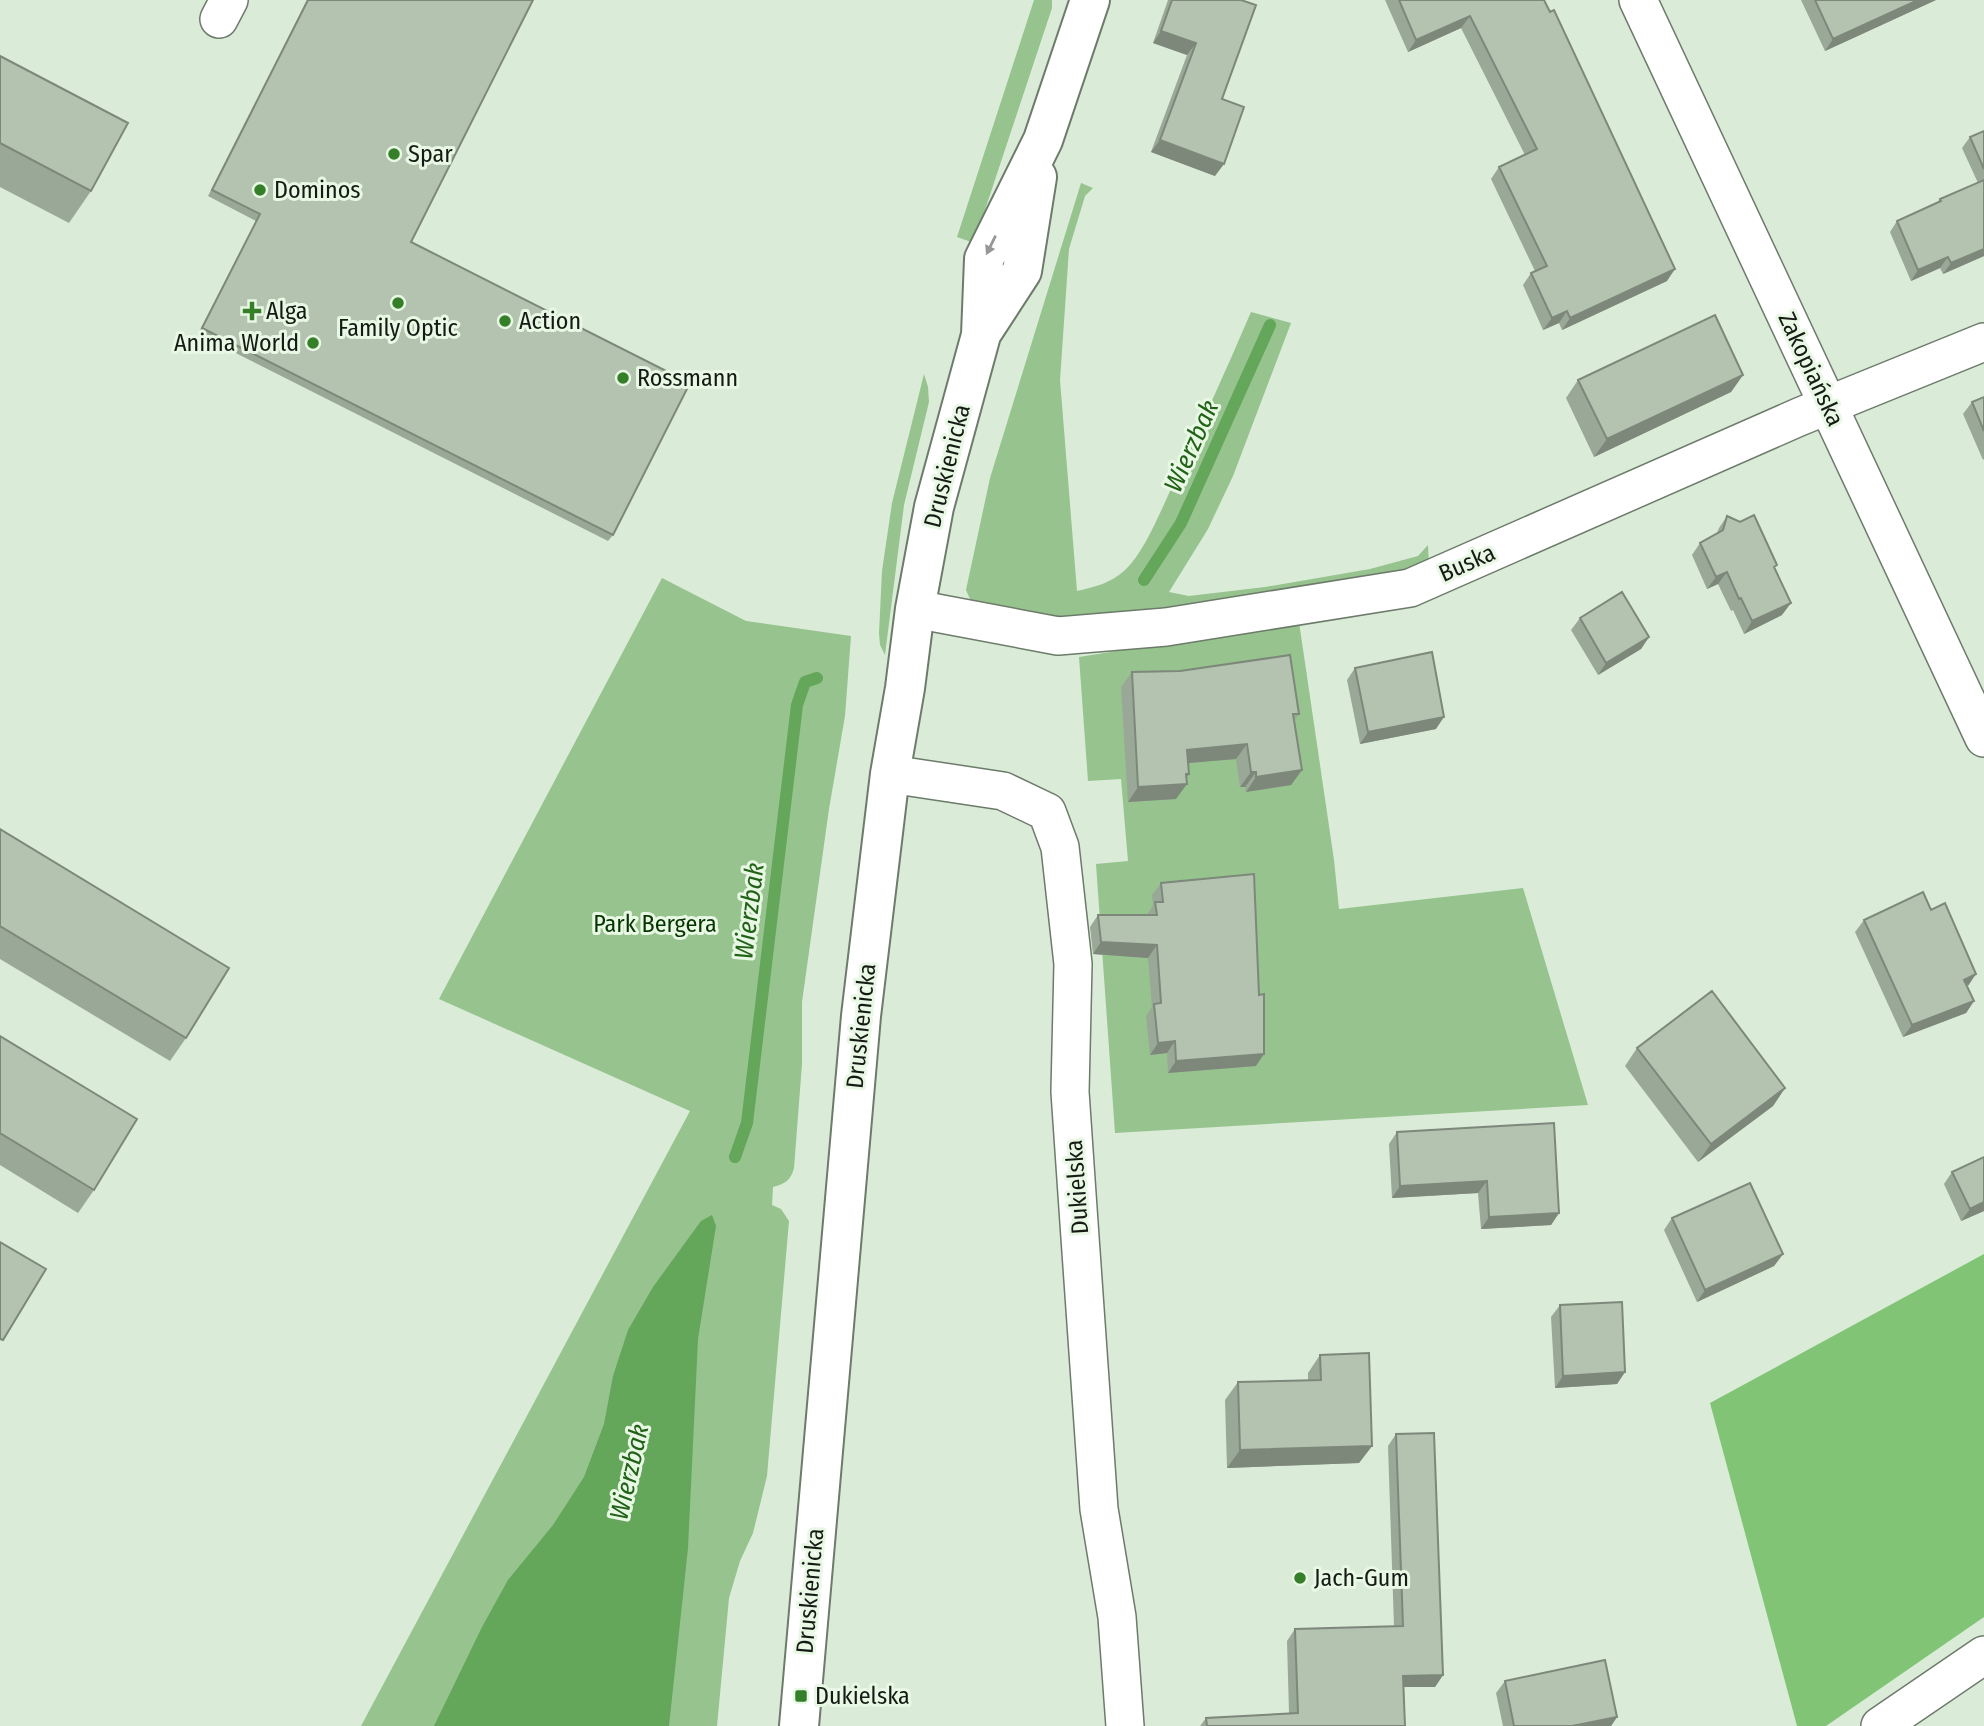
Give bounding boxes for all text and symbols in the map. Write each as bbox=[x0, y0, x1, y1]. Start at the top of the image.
place label: Spar bbox=[408, 140, 453, 168]
marker: Spar bbox=[386, 146, 402, 162]
place label: Dominos bbox=[274, 176, 361, 204]
marker: Dominos bbox=[252, 182, 268, 198]
one-way arrow bbox=[985, 235, 996, 255]
marker: Family Optic bbox=[390, 295, 406, 311]
place label: Alga bbox=[266, 297, 308, 325]
marker: Alga bbox=[244, 303, 260, 319]
place label: Action bbox=[519, 307, 581, 335]
street label: Zakopiańska bbox=[1772, 308, 1850, 430]
marker: Action bbox=[497, 313, 513, 329]
place label: Family Optic bbox=[338, 314, 458, 342]
place label: Anima World bbox=[174, 329, 299, 357]
marker: Anima World bbox=[305, 335, 321, 351]
place label: Rossmann bbox=[637, 364, 738, 392]
marker: Rossmann bbox=[615, 370, 631, 386]
water label: Wierzbak bbox=[1158, 395, 1225, 497]
street label: Druskienicka bbox=[918, 402, 976, 530]
street label: Buska bbox=[1435, 538, 1499, 588]
water label: Wierzbak bbox=[728, 861, 771, 961]
park label: Park Bergera bbox=[593, 910, 717, 938]
street label: Druskienicka bbox=[841, 962, 881, 1090]
street label: Dukielska bbox=[1060, 1139, 1094, 1235]
water label: Wierzbak bbox=[603, 1421, 656, 1523]
street label: Druskienicka bbox=[791, 1527, 829, 1655]
place label: Jach-Gum bbox=[1314, 1564, 1409, 1592]
marker: Jach-Gum bbox=[1292, 1570, 1308, 1586]
place label: Dukielska bbox=[815, 1682, 910, 1710]
marker: Dukielska bbox=[793, 1688, 809, 1704]

